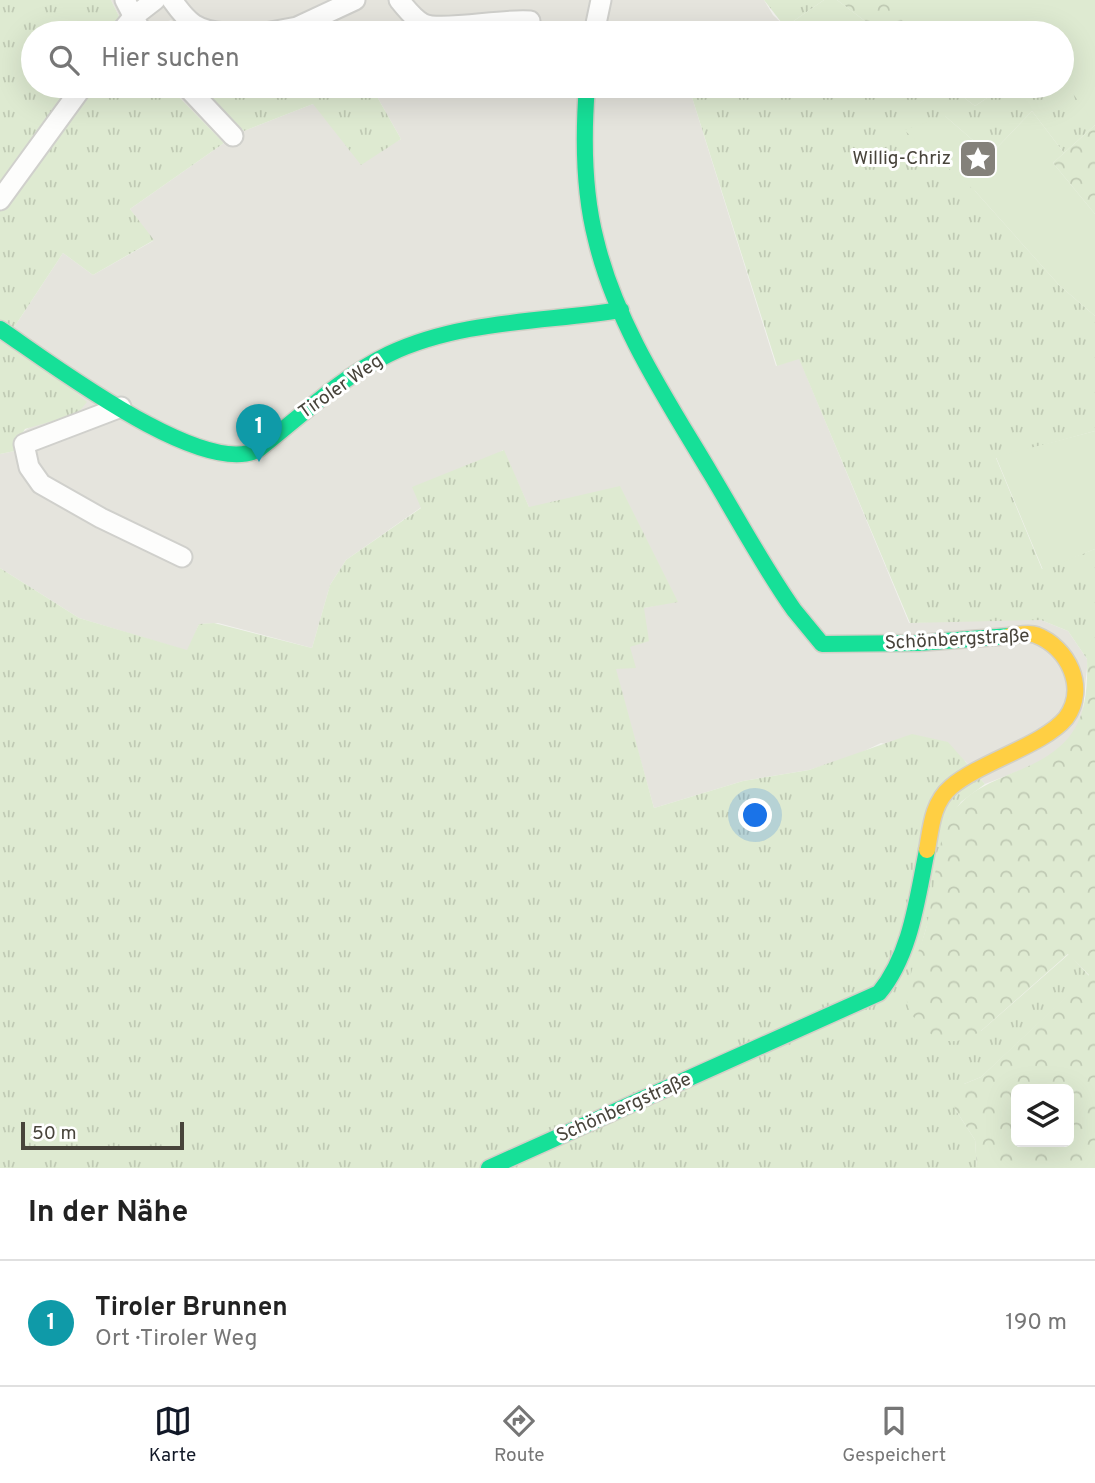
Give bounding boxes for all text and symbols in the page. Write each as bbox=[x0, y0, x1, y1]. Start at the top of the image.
search box bbox=[21, 21, 1074, 98]
icon: search bbox=[45, 41, 83, 79]
text: Hier suchen bbox=[101, 43, 240, 76]
place icon: Willig-Chriz bbox=[957, 138, 999, 180]
place label: Willig-Chriz bbox=[852, 147, 951, 171]
street label: Tiroler Weg bbox=[294, 349, 388, 425]
pin: 1 bbox=[236, 404, 282, 462]
street label: Schönbergstraße bbox=[884, 624, 1030, 656]
your location bbox=[738, 798, 772, 832]
street label: Schönbergstraße bbox=[553, 1068, 695, 1148]
map controls bbox=[1011, 1084, 1074, 1147]
button: layers bbox=[1011, 1084, 1074, 1147]
scale bar bbox=[21, 1119, 184, 1151]
text: 50 m bbox=[32, 1122, 77, 1146]
text: In der Nähe bbox=[28, 1195, 188, 1232]
text: Tiroler Brunnen bbox=[95, 1292, 288, 1325]
text: 1 bbox=[46, 1309, 56, 1338]
text: 190 m bbox=[1005, 1309, 1067, 1338]
text: Ort · Tiroler Weg bbox=[95, 1325, 257, 1354]
tab: Karte bbox=[149, 1402, 196, 1468]
tab: Route bbox=[494, 1402, 545, 1468]
tab: Gespeichert bbox=[842, 1402, 946, 1468]

